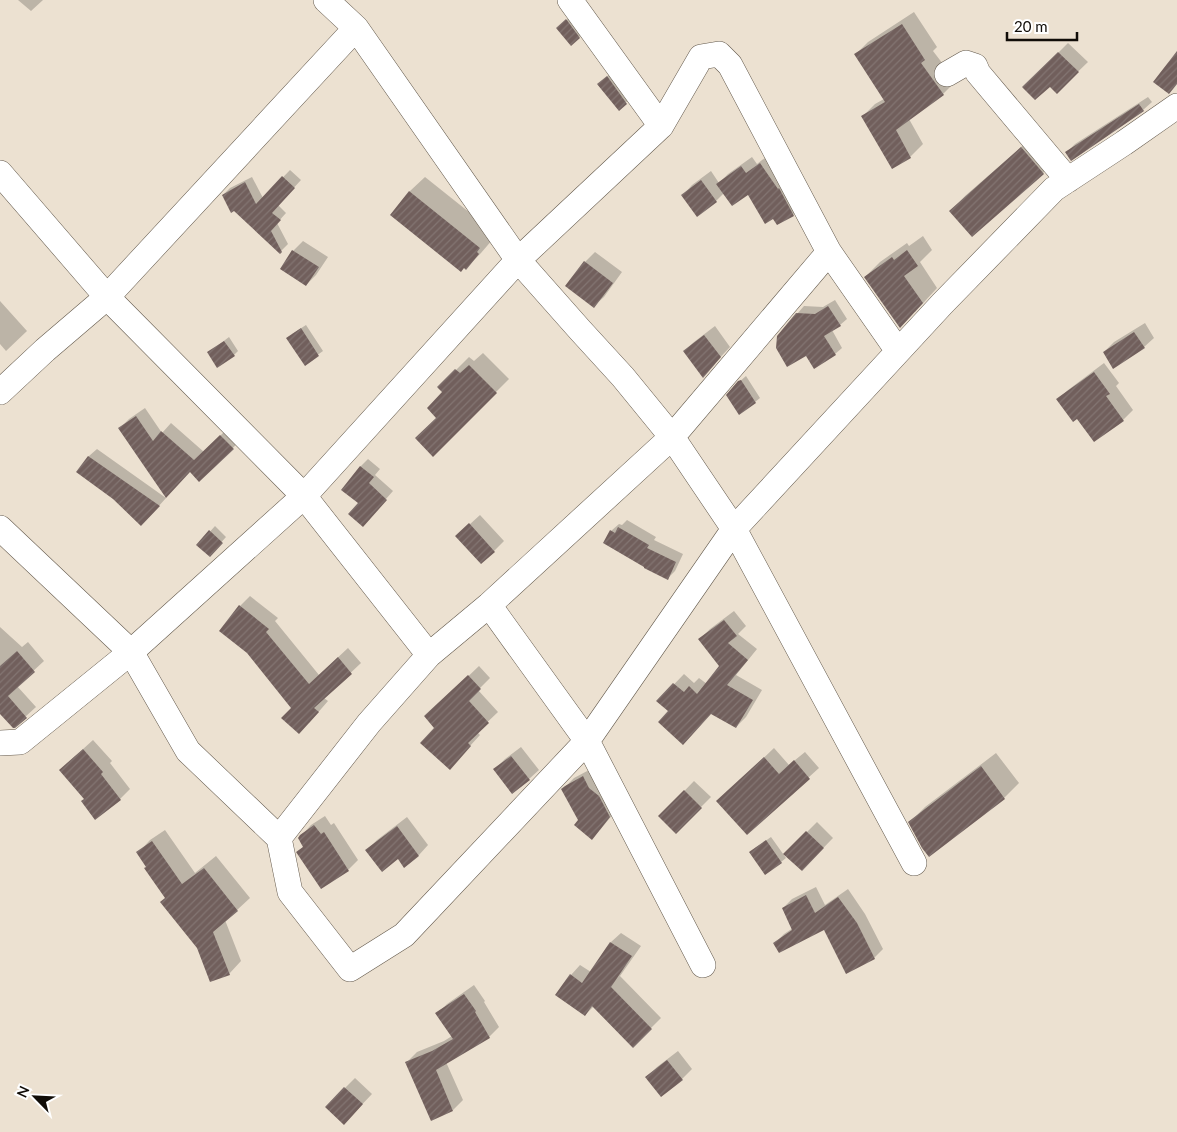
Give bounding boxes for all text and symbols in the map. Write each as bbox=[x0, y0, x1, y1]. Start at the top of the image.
scale bar bbox=[1007, 10, 1077, 42]
text: 20 m bbox=[1014, 17, 1048, 35]
north arrow bbox=[10, 1072, 60, 1122]
text: N bbox=[13, 1083, 33, 1100]

